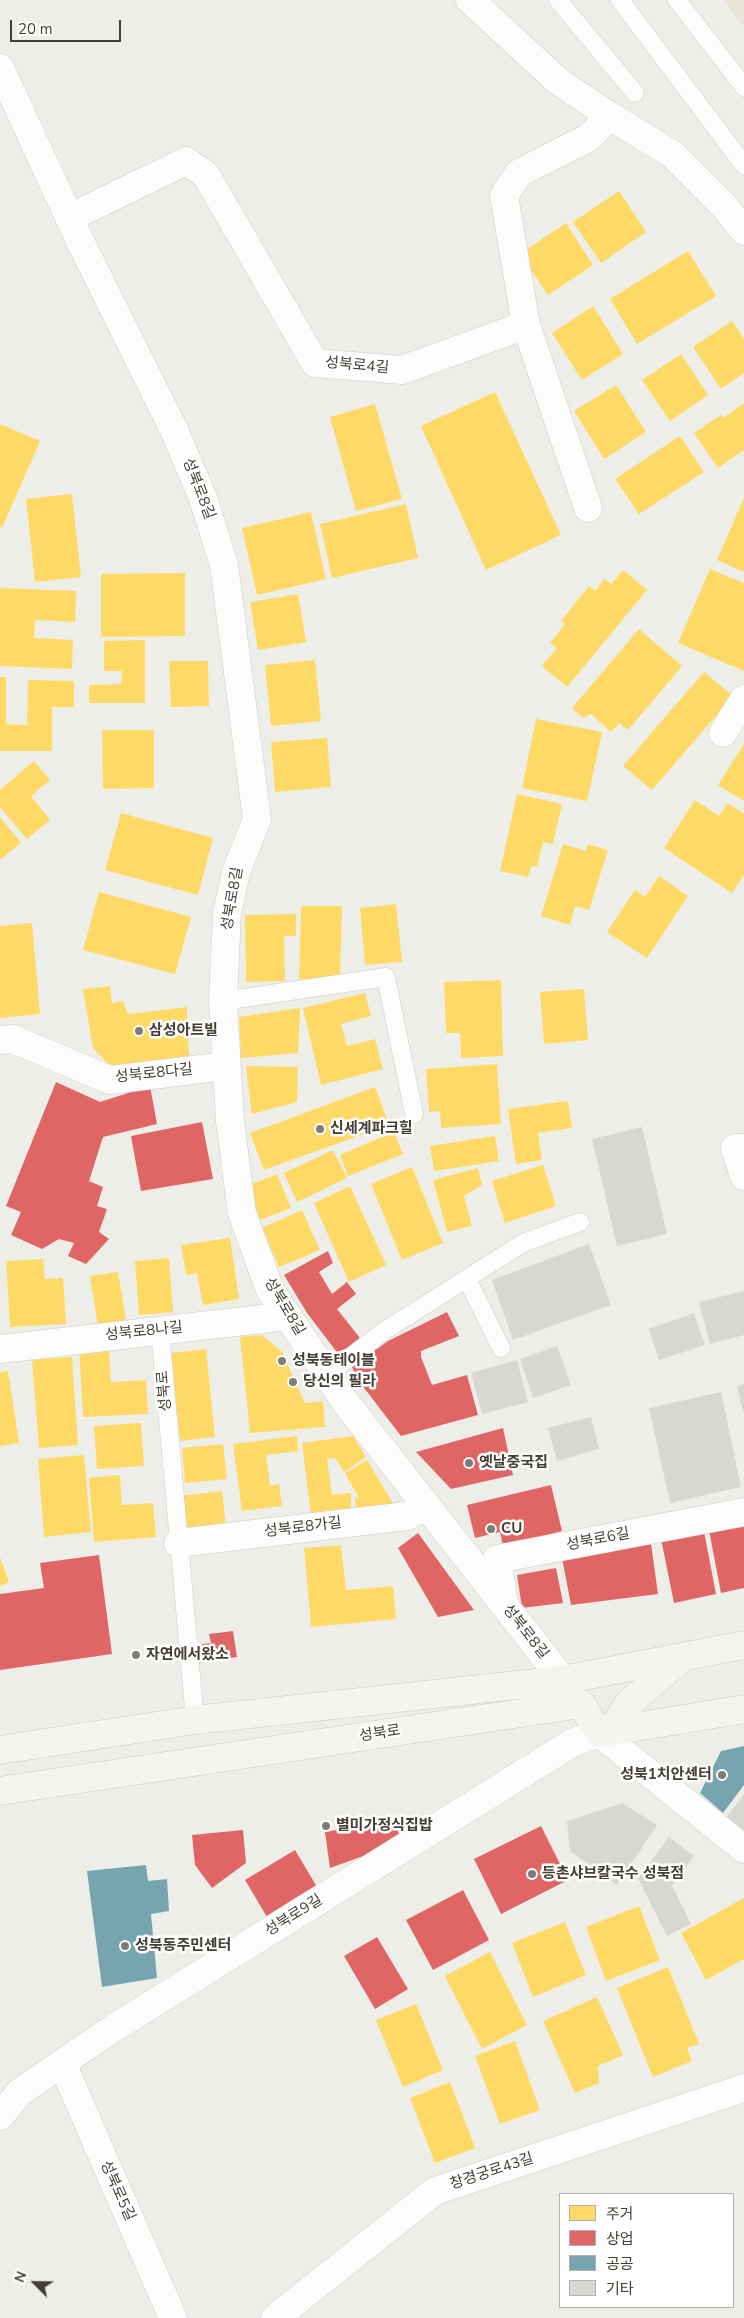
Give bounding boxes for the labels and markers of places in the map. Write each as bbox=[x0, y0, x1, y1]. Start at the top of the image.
place label: 삼성아트빌 bbox=[149, 1022, 218, 1040]
marker: 삼성아트빌 bbox=[133, 1025, 145, 1037]
place label: 신세계파크힐 bbox=[330, 1120, 413, 1138]
marker: 신세계파크힐 bbox=[314, 1123, 326, 1135]
place label: 성북동테이블 bbox=[292, 1352, 375, 1370]
marker: 성북동테이블 bbox=[276, 1355, 288, 1367]
place label: 당신의 필라 bbox=[303, 1373, 376, 1391]
marker: 당신의 필라 bbox=[287, 1376, 299, 1388]
place label: 옛날중국집 bbox=[479, 1454, 548, 1472]
marker: 옛날중국집 bbox=[463, 1457, 475, 1469]
place label: CU bbox=[501, 1520, 522, 1538]
marker: CU bbox=[485, 1523, 497, 1535]
place label: 자연에서왔소 bbox=[146, 1646, 229, 1664]
marker: 자연에서왔소 bbox=[130, 1649, 142, 1661]
place label: 성북1치안센터 bbox=[620, 1766, 712, 1784]
marker: 성북1치안센터 bbox=[716, 1769, 728, 1781]
place label: 별미가정식집밥 bbox=[336, 1817, 433, 1835]
marker: 별미가정식집밥 bbox=[320, 1820, 332, 1832]
place label: 등촌샤브칼국수 성북점 bbox=[542, 1865, 684, 1883]
marker: 등촌샤브칼국수 성북점 bbox=[526, 1868, 538, 1880]
place label: 성북동주민센터 bbox=[135, 1937, 232, 1955]
marker: 성북동주민센터 bbox=[119, 1940, 131, 1952]

